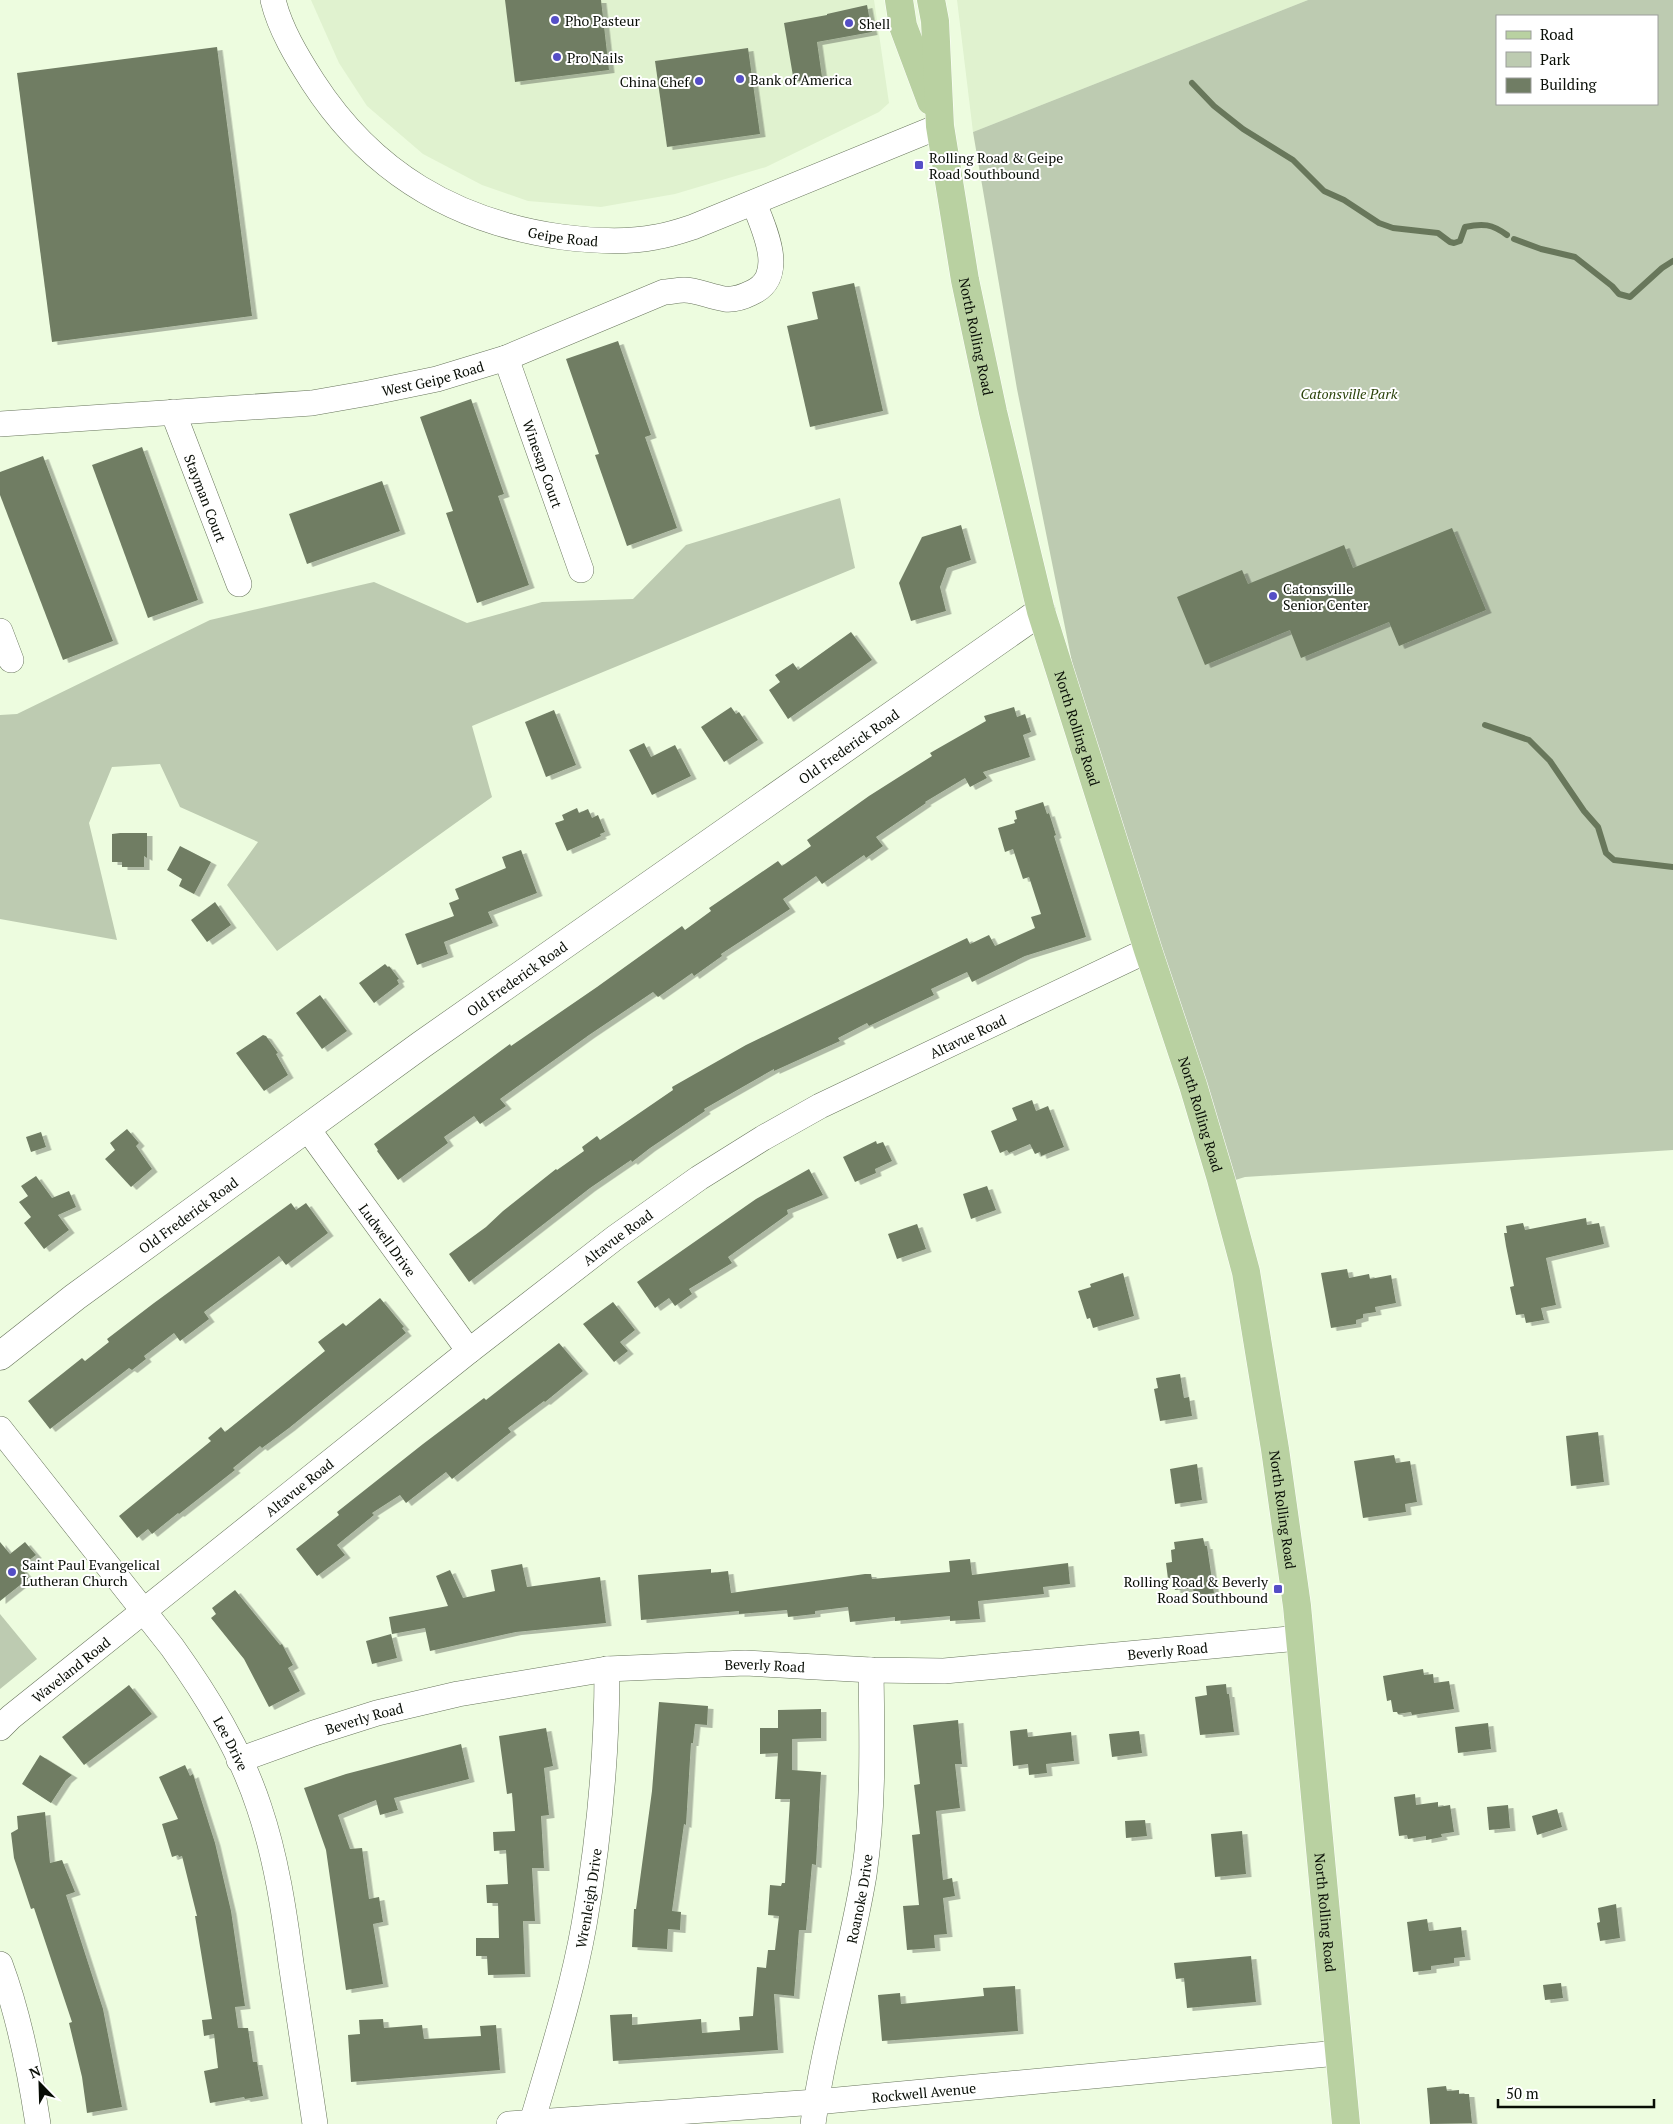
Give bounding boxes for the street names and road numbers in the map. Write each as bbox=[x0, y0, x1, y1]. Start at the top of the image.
street label: Geipe Road bbox=[526, 222, 599, 250]
street label: North Rolling Road bbox=[955, 276, 999, 397]
street label: West Geipe Road bbox=[380, 356, 486, 400]
street label: Winesap Court bbox=[519, 417, 568, 511]
street label: Stayman Court bbox=[180, 451, 232, 545]
street label: North Rolling Road bbox=[1051, 668, 1105, 788]
street label: Old Frederick Road bbox=[794, 704, 903, 788]
street label: Old Frederick Road bbox=[462, 936, 571, 1020]
street label: Altavue Road bbox=[926, 1009, 1009, 1062]
street label: North Rolling Road bbox=[1175, 1054, 1228, 1174]
street label: Old Frederick Road bbox=[134, 1172, 242, 1257]
street label: Ludwell Drive bbox=[355, 1199, 421, 1280]
street label: Altavue Road bbox=[578, 1204, 656, 1269]
street label: North Rolling Road bbox=[1266, 1449, 1301, 1571]
street label: Altavue Road bbox=[261, 1454, 337, 1520]
street label: Waveland Road bbox=[28, 1632, 114, 1706]
street label: Beverly Road bbox=[1127, 1637, 1209, 1663]
street label: Beverly Road bbox=[724, 1653, 806, 1676]
street label: Beverly Road bbox=[323, 1698, 405, 1738]
street label: Lee Drive bbox=[210, 1713, 253, 1773]
street label: Wrenleigh Drive bbox=[570, 1847, 605, 1950]
street label: North Rolling Road bbox=[1311, 1852, 1341, 1973]
street label: Roanoke Drive bbox=[841, 1853, 876, 1945]
street label: Rockwell Avenue bbox=[871, 2078, 977, 2106]

